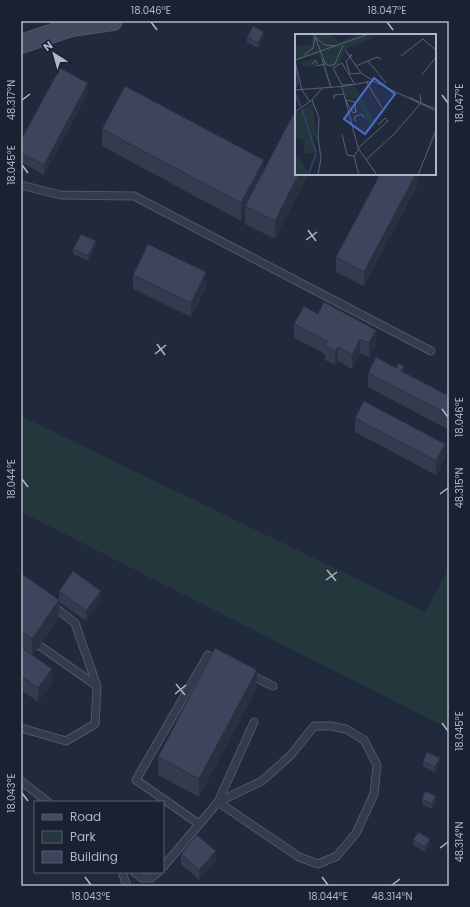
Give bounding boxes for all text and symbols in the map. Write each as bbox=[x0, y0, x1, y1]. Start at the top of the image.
text: 18.046°E bbox=[131, 3, 171, 18]
text: 18.047°E bbox=[368, 3, 406, 18]
north arrow bbox=[34, 34, 74, 74]
inset map bbox=[295, 34, 436, 175]
text: N bbox=[40, 37, 56, 55]
text: 48.317°N bbox=[4, 80, 19, 120]
text: 18.047°E bbox=[452, 84, 467, 122]
text: 18.045°E bbox=[4, 145, 19, 185]
text: 18.046°E bbox=[452, 397, 467, 437]
text: 18.044°E bbox=[4, 459, 19, 499]
text: 48.315°N bbox=[452, 467, 467, 509]
text: 18.045°E bbox=[452, 711, 467, 751]
text: 18.043°E bbox=[4, 773, 19, 813]
legend bbox=[34, 801, 164, 873]
text: Road bbox=[70, 808, 101, 825]
text: 48.314°N bbox=[452, 821, 467, 863]
text: Park bbox=[70, 828, 97, 845]
text: Building bbox=[70, 848, 118, 865]
text: 18.043°E bbox=[71, 889, 111, 904]
text: 18.044°E bbox=[308, 889, 348, 904]
text: 48.314°N bbox=[371, 889, 413, 904]

